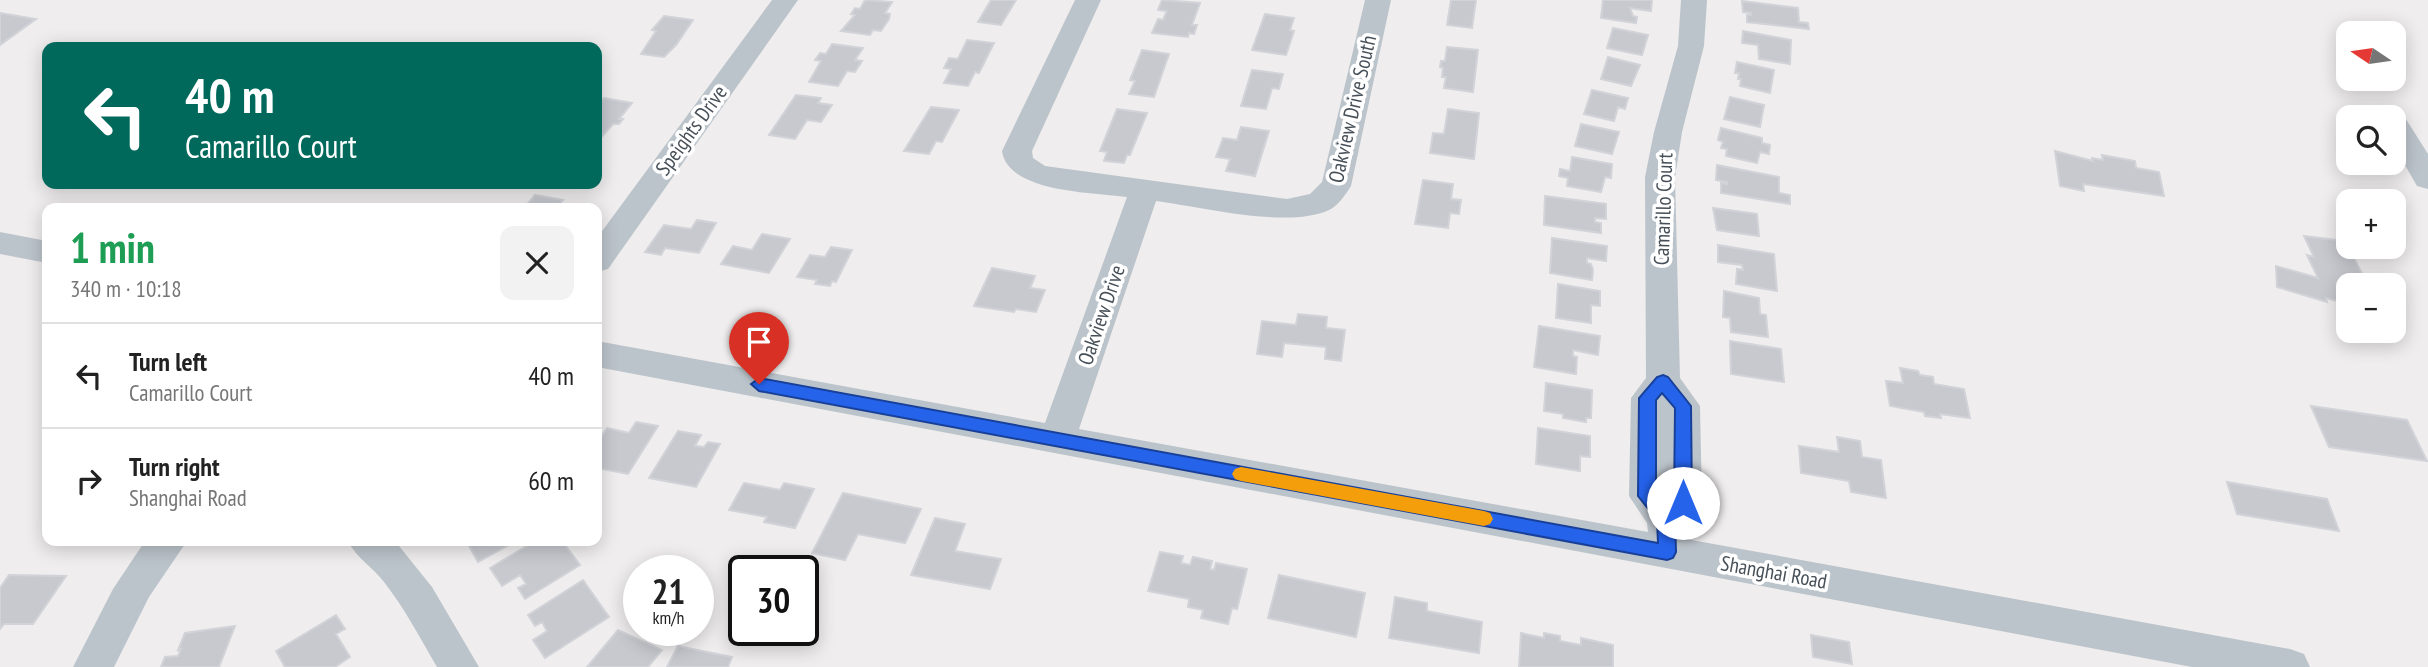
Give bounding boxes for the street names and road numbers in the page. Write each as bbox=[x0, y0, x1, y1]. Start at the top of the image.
street label: Oakview Drive South bbox=[1322, 33, 1382, 185]
street label: Speights Drive bbox=[649, 80, 733, 180]
street label: Camarillo Court bbox=[1648, 152, 1678, 266]
street label: Oakview Drive bbox=[1071, 261, 1131, 369]
street label: Shanghai Road bbox=[1719, 549, 1829, 595]

